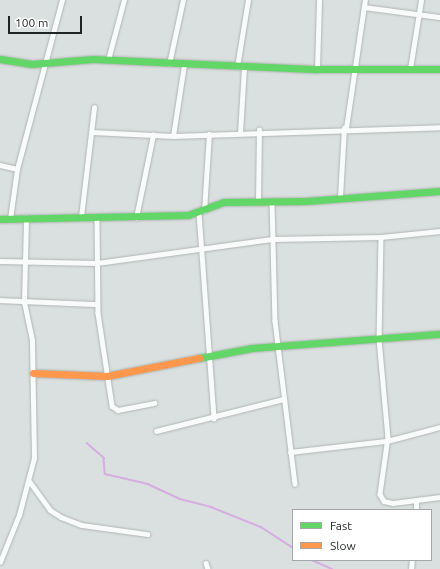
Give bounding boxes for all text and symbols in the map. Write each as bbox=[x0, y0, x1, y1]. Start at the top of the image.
scale bar bbox=[10, 8, 84, 34]
text: 100 m bbox=[15, 16, 48, 29]
legend bbox=[292, 509, 432, 561]
text: Fast bbox=[330, 519, 352, 532]
text: Slow bbox=[330, 539, 356, 552]

